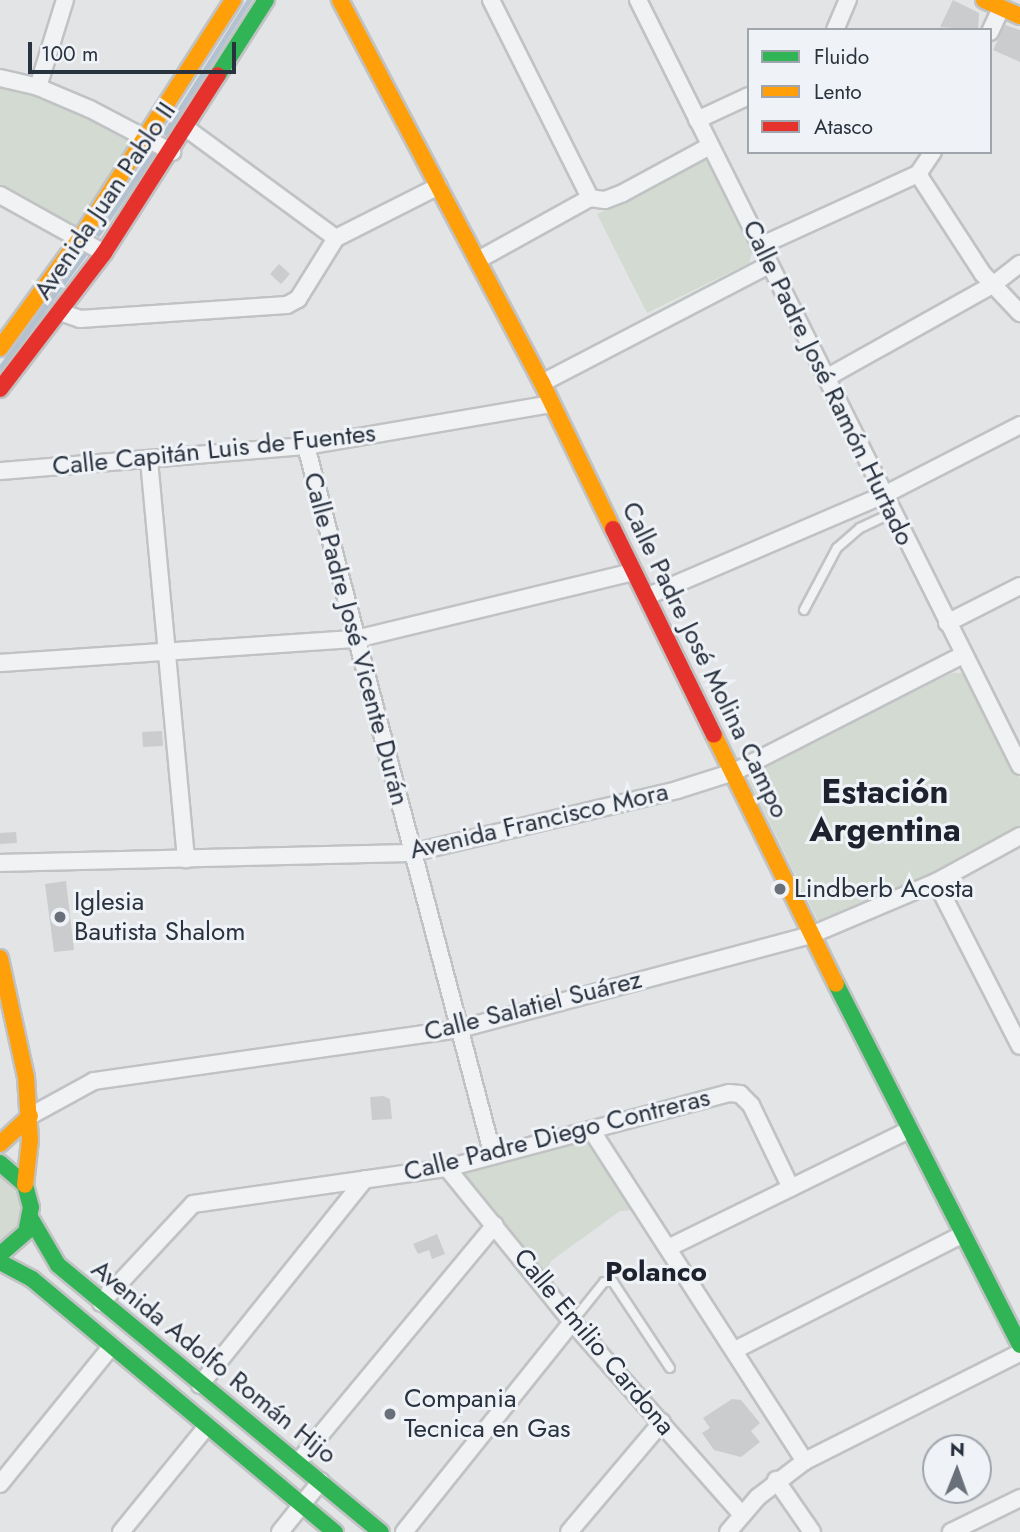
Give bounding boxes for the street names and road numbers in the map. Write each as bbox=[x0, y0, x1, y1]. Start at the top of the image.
street label: Avenida Juan Pablo II bbox=[27, 96, 183, 306]
street label: Calle Padre José Ramón Hurtado bbox=[736, 215, 920, 551]
street label: Calle Capitán Luis de Fuentes bbox=[51, 418, 377, 482]
street label: Calle Padre José Vicente Durán bbox=[296, 469, 416, 809]
street label: Calle Padre José Molina Campo bbox=[615, 497, 795, 823]
street label: Avenida Francisco Mora bbox=[407, 776, 671, 866]
street label: Calle Salatiel Suárez bbox=[421, 964, 645, 1048]
street label: Calle Padre Diego Contreras bbox=[401, 1082, 713, 1188]
street label: Calle Emilio Cardona bbox=[507, 1242, 681, 1442]
street label: Avenida Adolfo Román Hijo bbox=[85, 1253, 343, 1471]

